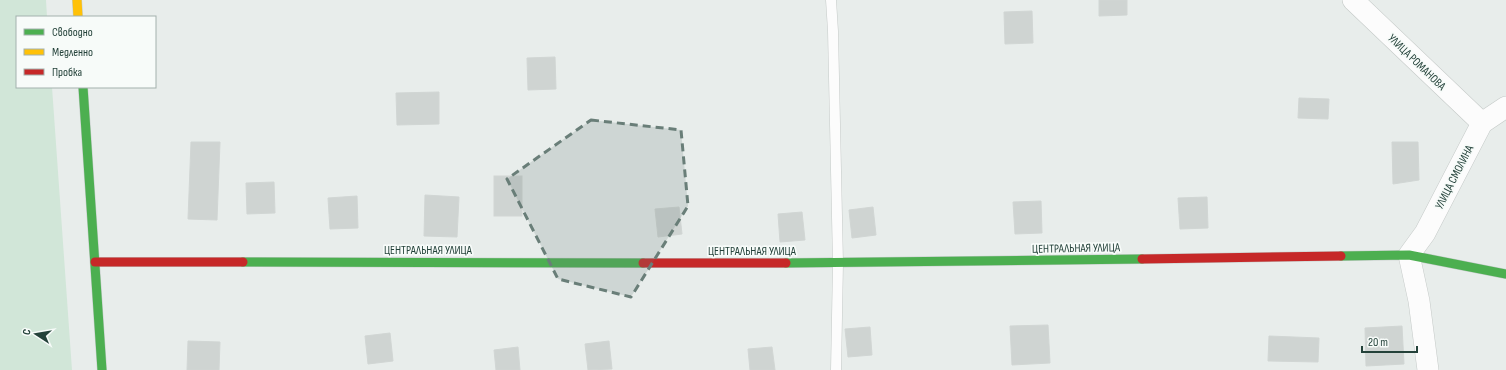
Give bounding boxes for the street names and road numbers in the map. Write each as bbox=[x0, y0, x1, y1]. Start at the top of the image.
street label: УЛИЦА РОМАНОВА bbox=[1385, 31, 1449, 94]
street label: УЛИЦА СМОЛИНА bbox=[1432, 142, 1477, 212]
street label: ЦЕНТРАЛЬНАЯ УЛИЦА bbox=[1032, 240, 1121, 257]
street label: ЦЕНТРАЛЬНАЯ УЛИЦА bbox=[384, 243, 473, 258]
street label: ЦЕНТРАЛЬНАЯ УЛИЦА bbox=[708, 244, 797, 259]

